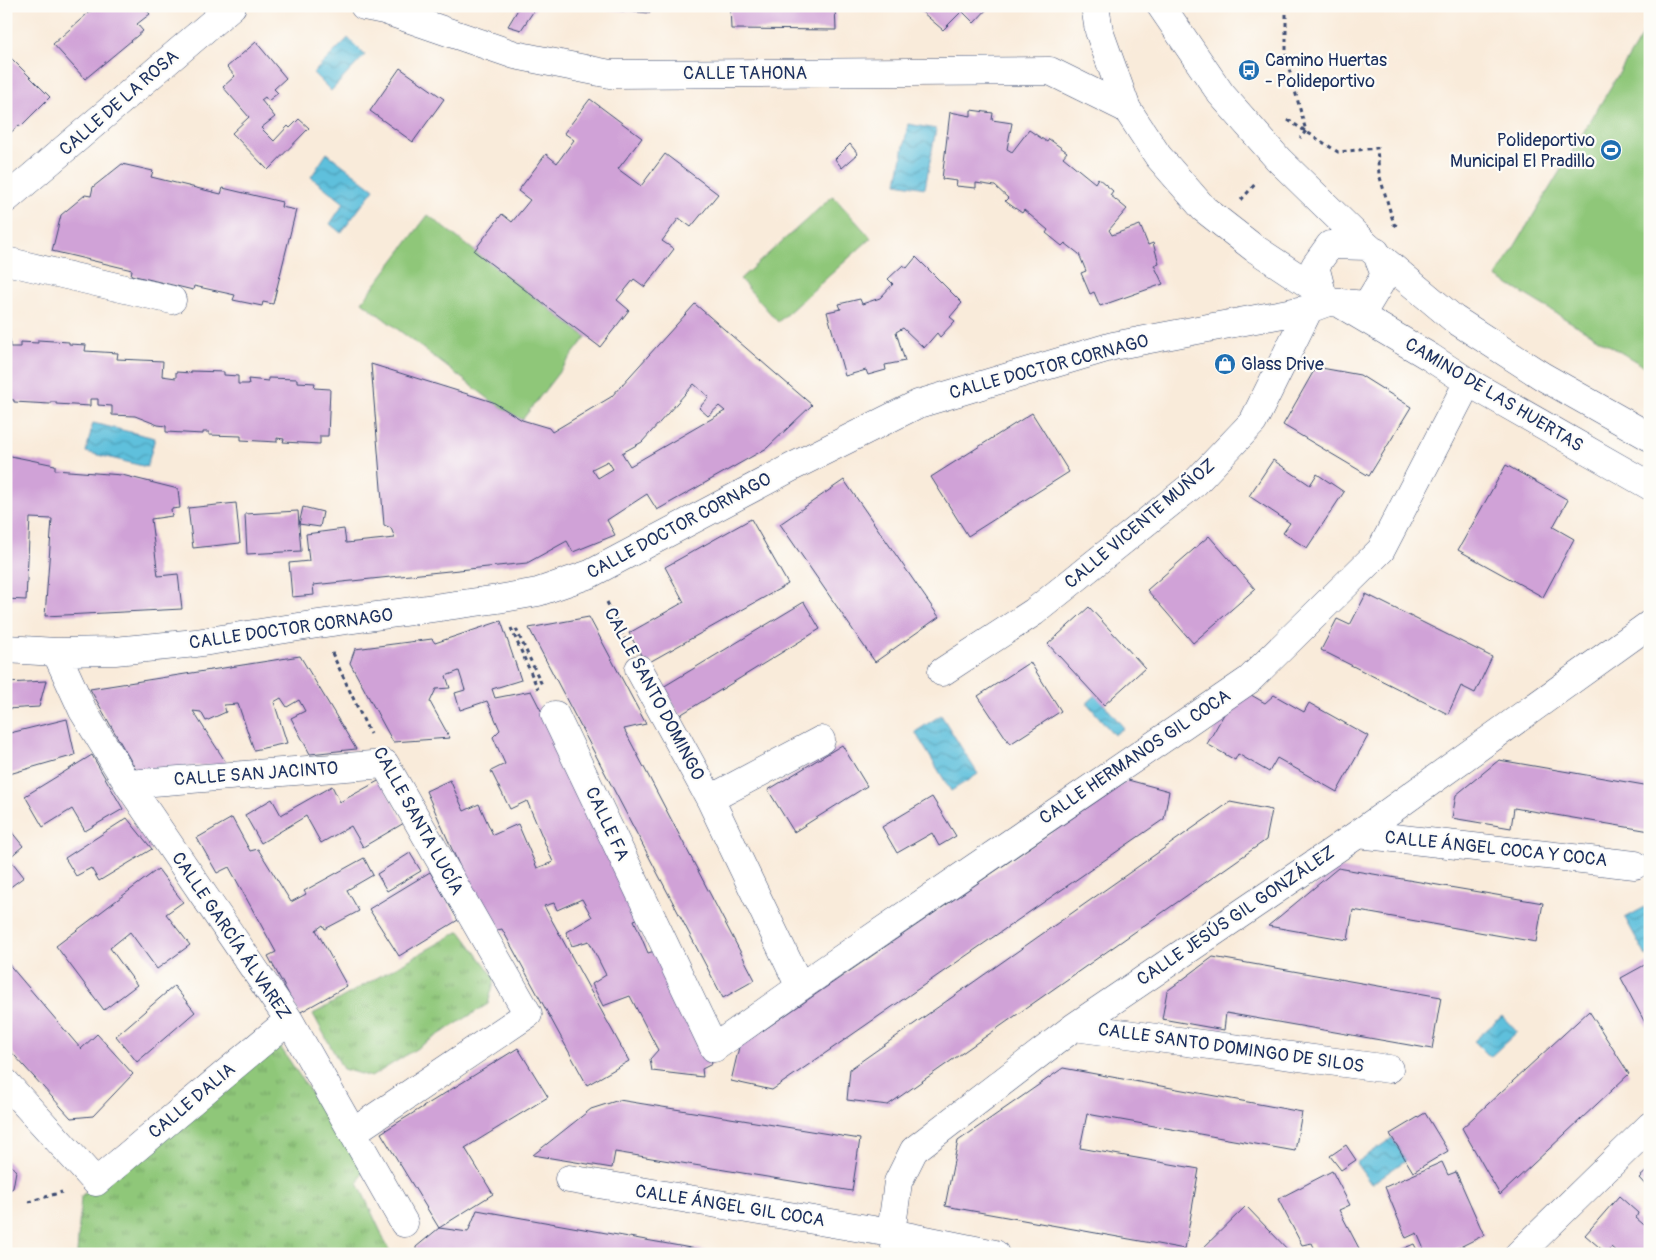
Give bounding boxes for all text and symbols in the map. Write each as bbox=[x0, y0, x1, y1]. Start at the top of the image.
street label: CALLE DE LA ROSA bbox=[55, 45, 184, 161]
place label: Camino Huertas - Polideportivo bbox=[1265, 49, 1387, 93]
bus stop icon: Camino Huertas - Polideportivo bbox=[1237, 58, 1261, 82]
street label: CALLE TAHONA bbox=[683, 62, 807, 85]
place label: Polideportivo Municipal El Pradillo bbox=[1450, 129, 1595, 173]
sports icon: Polideportivo Municipal El Pradillo bbox=[1599, 138, 1623, 162]
street label: CALLE DOCTOR CORNAGO bbox=[947, 329, 1151, 405]
street label: CAMINO DE LAS HUERTAS bbox=[1401, 333, 1587, 457]
shop icon: Glass Drive bbox=[1213, 352, 1237, 376]
place label: Glass Drive bbox=[1241, 353, 1324, 376]
street label: CALLE VICENTE MUÑOZ bbox=[1060, 454, 1220, 594]
street label: CALLE DOCTOR CORNAGO bbox=[583, 468, 775, 584]
street label: CALLE DOCTOR CORNAGO bbox=[188, 603, 394, 655]
street label: CALLE SANTO DOMINGO bbox=[599, 604, 709, 784]
street label: CALLE HERMANOS GIL COCA bbox=[1035, 684, 1235, 830]
street label: CALLE SANTA LUCÍA bbox=[368, 743, 468, 899]
street label: CALLE SAN JACINTO bbox=[173, 757, 339, 791]
street label: CALLE FA bbox=[580, 783, 634, 865]
street label: CALLE ÁNGEL COCA Y COCA bbox=[1384, 826, 1609, 872]
street label: CALLE JESÚS GIL GONZÁLEZ bbox=[1133, 841, 1339, 991]
street label: CALLE GARCÍA ÁLVAREZ bbox=[166, 848, 296, 1024]
street label: CALLE SANTO DOMINGO DE SILOS bbox=[1096, 1018, 1366, 1078]
street label: CALLE DALIA bbox=[144, 1058, 240, 1144]
street label: CALLE ÁNGEL GIL COCA bbox=[634, 1180, 827, 1232]

